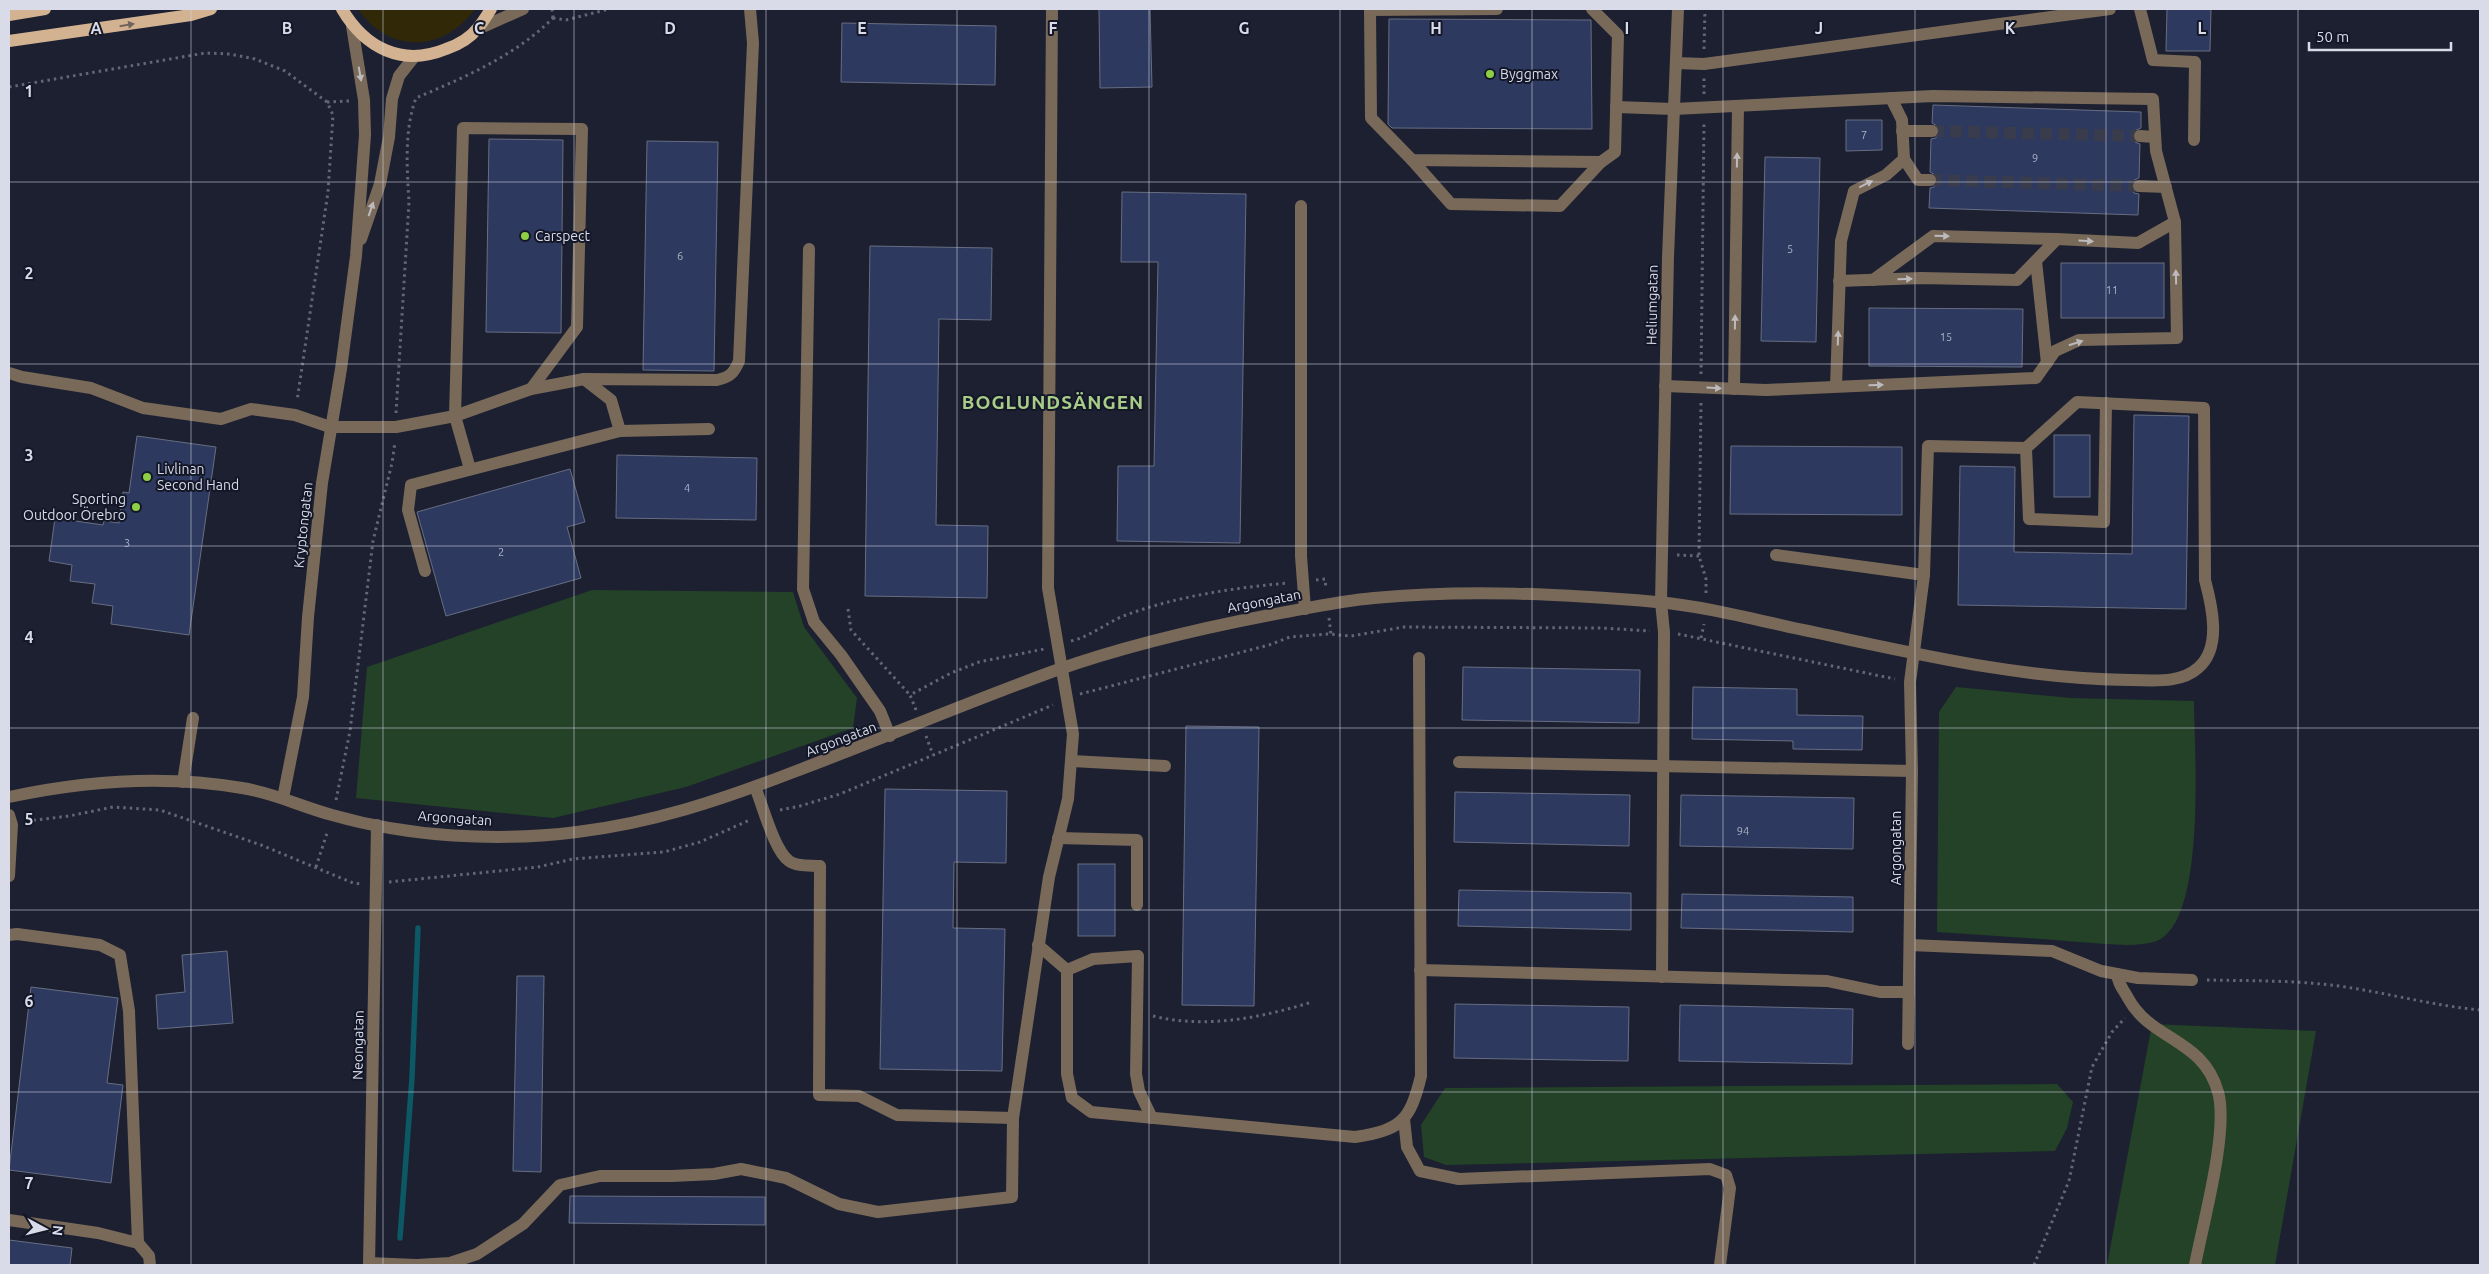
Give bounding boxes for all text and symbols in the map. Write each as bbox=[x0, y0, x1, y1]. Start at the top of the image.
text: A bbox=[90, 19, 102, 37]
text: B bbox=[282, 19, 292, 37]
text: C bbox=[474, 19, 484, 37]
text: D bbox=[664, 19, 676, 37]
text: E bbox=[857, 19, 867, 37]
text: F bbox=[1049, 19, 1058, 37]
text: G bbox=[1238, 19, 1250, 37]
text: H bbox=[1430, 19, 1442, 37]
text: I bbox=[1625, 19, 1629, 37]
text: J bbox=[1815, 19, 1823, 37]
text: K bbox=[2005, 19, 2016, 37]
text: L bbox=[2198, 19, 2207, 37]
scale bar bbox=[2309, 20, 2452, 52]
one-way arrow bbox=[119, 21, 135, 29]
text: 50 m bbox=[2316, 28, 2349, 45]
one-way arrow bbox=[356, 66, 364, 82]
place label: Byggmax bbox=[1500, 66, 1558, 82]
marker: Byggmax bbox=[1484, 68, 1496, 80]
text: 1 bbox=[24, 82, 34, 100]
house number: 7 bbox=[1861, 129, 1867, 141]
one-way arrow bbox=[1733, 152, 1741, 168]
house number: 9 bbox=[2032, 152, 2038, 164]
one-way arrow bbox=[1859, 180, 1873, 188]
one-way arrow bbox=[368, 202, 375, 217]
place label: Carspect bbox=[535, 228, 591, 244]
marker: Carspect bbox=[519, 230, 531, 242]
one-way arrow bbox=[1934, 232, 1950, 240]
one-way arrow bbox=[2078, 237, 2094, 245]
house number: 5 bbox=[1787, 243, 1793, 255]
house number: 6 bbox=[677, 250, 683, 262]
text: 2 bbox=[24, 264, 34, 282]
street label: Heliumgatan bbox=[1643, 265, 1661, 345]
one-way arrow bbox=[2172, 268, 2180, 284]
one-way arrow bbox=[1898, 275, 1914, 283]
house number: 11 bbox=[2106, 284, 2118, 296]
one-way arrow bbox=[1731, 314, 1739, 330]
one-way arrow bbox=[1834, 329, 1842, 345]
house number: 15 bbox=[1940, 331, 1952, 343]
one-way arrow bbox=[2069, 339, 2084, 347]
one-way arrow bbox=[1869, 381, 1885, 389]
one-way arrow bbox=[1706, 384, 1722, 392]
district label: BOGLUNDSÄNGEN bbox=[962, 391, 1144, 413]
text: 3 bbox=[24, 446, 34, 464]
place label: Livlinan Second Hand bbox=[157, 461, 239, 493]
marker: Livlinan Second Hand bbox=[141, 471, 153, 483]
street label: Kryptongatan bbox=[291, 481, 315, 569]
house number: 4 bbox=[684, 482, 690, 494]
place label: Sporting Outdoor Örebro bbox=[23, 491, 126, 523]
marker: Sporting Outdoor Örebro bbox=[130, 501, 142, 513]
house number: 3 bbox=[124, 537, 130, 549]
house number: 2 bbox=[498, 546, 504, 558]
street label: Argongatan bbox=[1226, 586, 1302, 616]
text: 4 bbox=[24, 628, 34, 646]
street label: Argongatan bbox=[803, 718, 879, 760]
street label: Argongatan bbox=[417, 807, 493, 829]
text: 5 bbox=[24, 810, 34, 828]
street label: Argongatan bbox=[1888, 811, 1904, 885]
house number: 94 bbox=[1737, 825, 1749, 837]
text: 6 bbox=[24, 992, 34, 1010]
street label: Neongatan bbox=[349, 1010, 367, 1080]
text: 7 bbox=[24, 1174, 34, 1192]
north arrow bbox=[20, 1204, 70, 1254]
text: N bbox=[49, 1224, 66, 1237]

